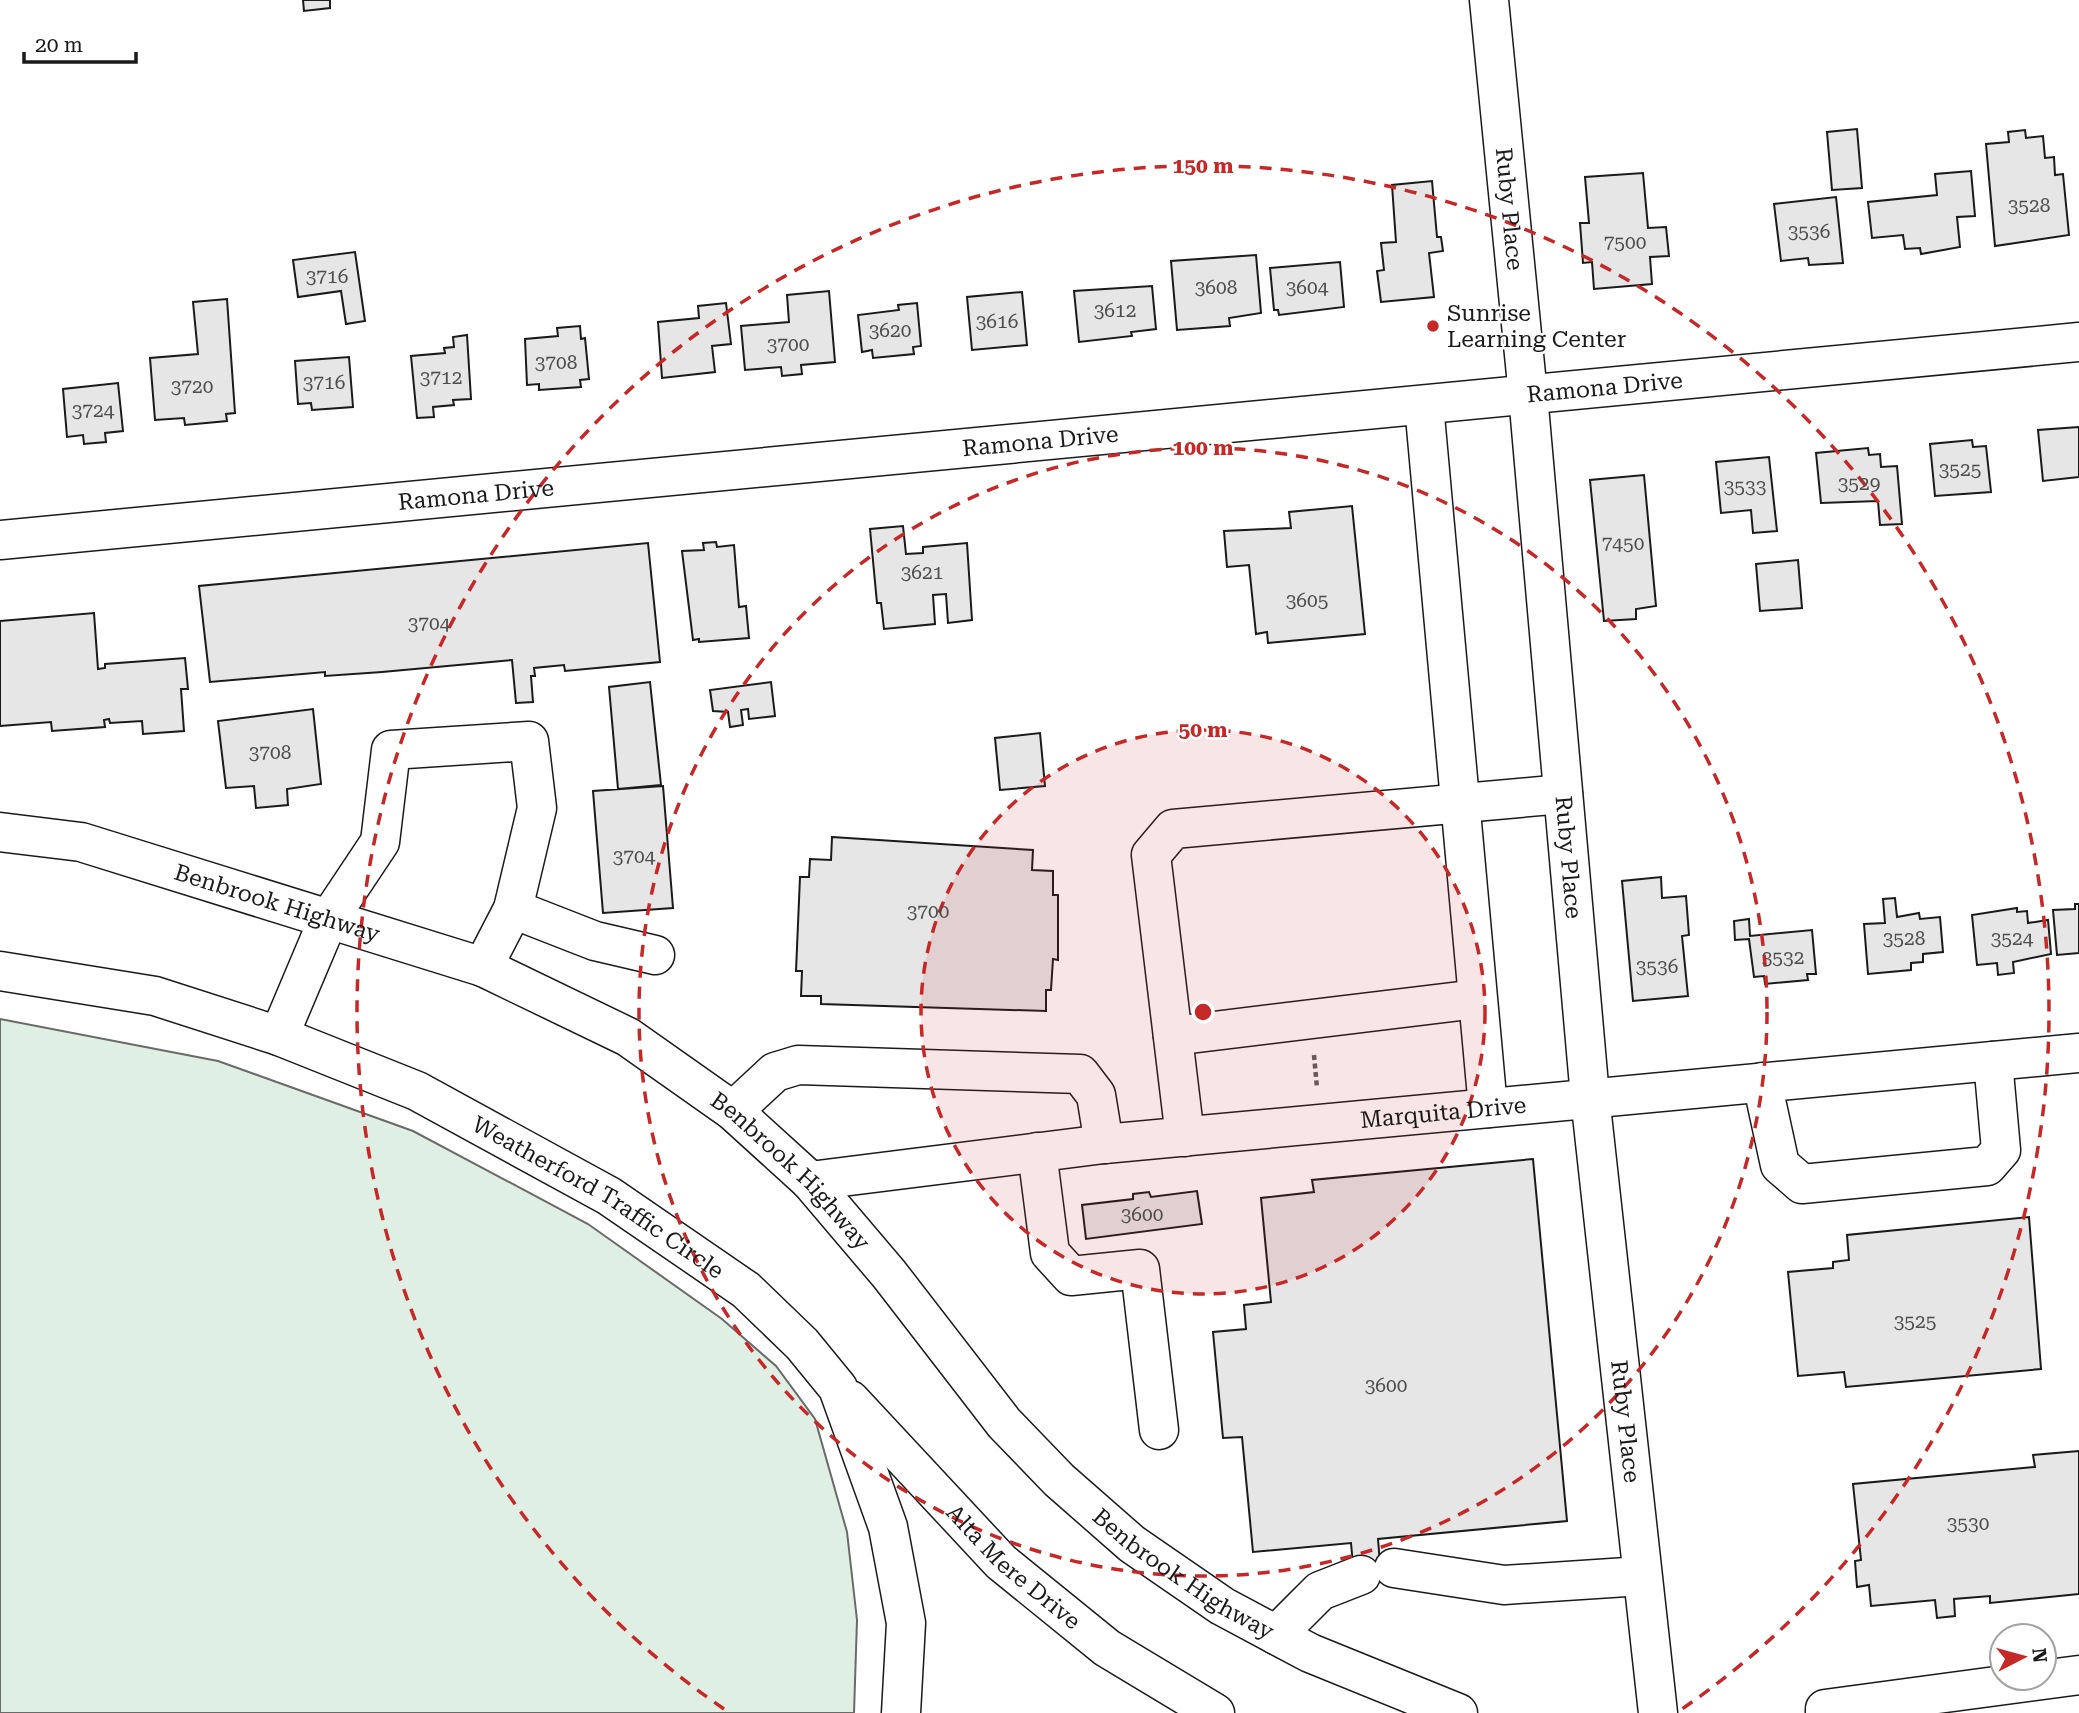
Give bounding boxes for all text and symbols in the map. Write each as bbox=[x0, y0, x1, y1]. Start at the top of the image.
scale bar bbox=[24, 21, 136, 65]
text: 20 m bbox=[35, 33, 83, 57]
street label: Ruby Place bbox=[1490, 146, 1529, 272]
text: 150 m bbox=[1173, 154, 1233, 178]
house number: 3528 bbox=[2008, 194, 2050, 217]
house number: 3536 bbox=[1788, 220, 1830, 243]
house number: 7500 bbox=[1604, 231, 1646, 254]
house number: 3716 bbox=[306, 265, 348, 288]
house number: 3608 bbox=[1195, 276, 1237, 299]
house number: 3604 bbox=[1286, 276, 1329, 299]
house number: 3612 bbox=[1094, 299, 1136, 322]
place label: Sunrise Learning Center bbox=[1447, 300, 1626, 353]
house number: 3616 bbox=[976, 310, 1018, 333]
marker: Sunrise Learning Center bbox=[1425, 318, 1441, 334]
house number: 3620 bbox=[869, 319, 911, 342]
house number: 3700 bbox=[767, 333, 809, 356]
house number: 3708 bbox=[535, 351, 577, 374]
house number: 3712 bbox=[420, 366, 462, 389]
street label: Ramona Drive bbox=[1526, 366, 1684, 408]
house number: 3716 bbox=[303, 371, 345, 394]
house number: 3720 bbox=[171, 375, 213, 398]
house number: 3724 bbox=[72, 399, 115, 422]
street label: Ramona Drive bbox=[961, 420, 1120, 462]
text: 100 m bbox=[1173, 436, 1233, 460]
house number: 3525 bbox=[1939, 458, 1981, 481]
house number: 3529 bbox=[1838, 472, 1880, 495]
street label: Ramona Drive bbox=[397, 474, 555, 516]
house number: 3533 bbox=[1724, 475, 1766, 498]
house number: 7450 bbox=[1602, 532, 1644, 555]
house number: 3621 bbox=[901, 561, 943, 584]
house number: 3605 bbox=[1286, 589, 1328, 612]
house number: 3704 bbox=[408, 612, 451, 635]
text: 50 m bbox=[1178, 718, 1228, 742]
house number: 3708 bbox=[249, 741, 291, 764]
street label: Ruby Place bbox=[1550, 795, 1588, 920]
house number: 3704 bbox=[613, 845, 656, 868]
street label: Benbrook Highway bbox=[171, 858, 384, 948]
house number: 3700 bbox=[907, 900, 949, 923]
house number: 3528 bbox=[1883, 927, 1925, 950]
house number: 3524 bbox=[1991, 927, 2034, 950]
house number: 3532 bbox=[1762, 946, 1804, 969]
house number: 3536 bbox=[1636, 955, 1678, 978]
centre of rings bbox=[1191, 1000, 1215, 1024]
street label: Benbrook Highway bbox=[706, 1086, 876, 1255]
street label: Marquita Drive bbox=[1359, 1091, 1527, 1134]
street label: Weatherford Traffic Circle bbox=[468, 1110, 729, 1284]
house number: 3600 bbox=[1121, 1203, 1163, 1226]
house number: 3525 bbox=[1894, 1310, 1936, 1333]
street label: Ruby Place bbox=[1606, 1359, 1646, 1484]
house number: 3600 bbox=[1365, 1374, 1407, 1397]
street label: Alta Mere Drive bbox=[941, 1499, 1086, 1635]
street label: Benbrook Highway bbox=[1087, 1502, 1279, 1645]
house number: 3530 bbox=[1947, 1512, 1989, 1535]
north arrow bbox=[1988, 1622, 2058, 1692]
text: N bbox=[2027, 1647, 2052, 1664]

